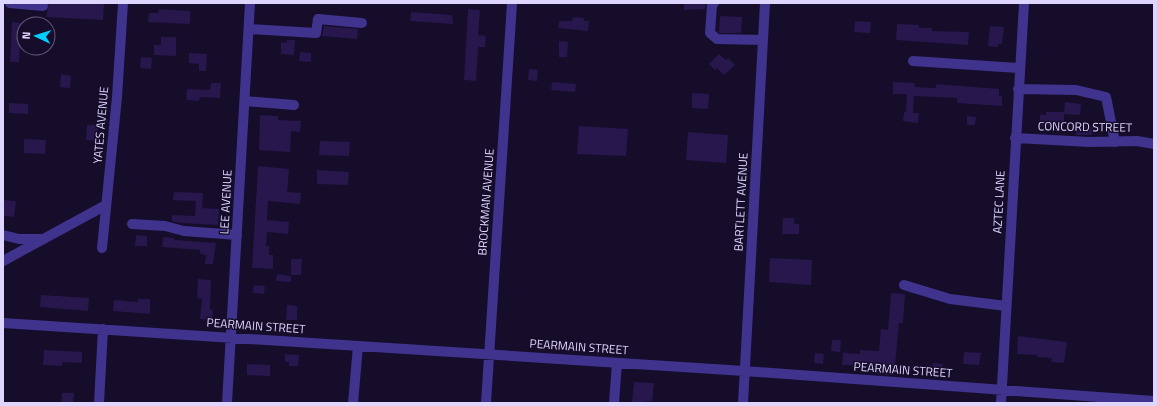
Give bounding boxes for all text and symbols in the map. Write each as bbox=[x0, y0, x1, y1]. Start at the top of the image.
north arrow bbox=[16, 16, 56, 56]
text: N bbox=[18, 31, 34, 40]
street label: YATES AVENUE bbox=[88, 85, 113, 164]
street label: CONCORD STREET bbox=[1038, 116, 1133, 137]
street label: BROCKMAN AVENUE bbox=[472, 148, 499, 256]
street label: BARTLETT AVENUE bbox=[728, 152, 753, 252]
street label: LEE AVENUE bbox=[214, 169, 237, 235]
street label: AZTEC LANE bbox=[987, 170, 1010, 234]
street label: PEARMAIN STREET bbox=[206, 313, 307, 338]
street label: PEARMAIN STREET bbox=[529, 334, 630, 359]
street label: PEARMAIN STREET bbox=[853, 357, 954, 382]

